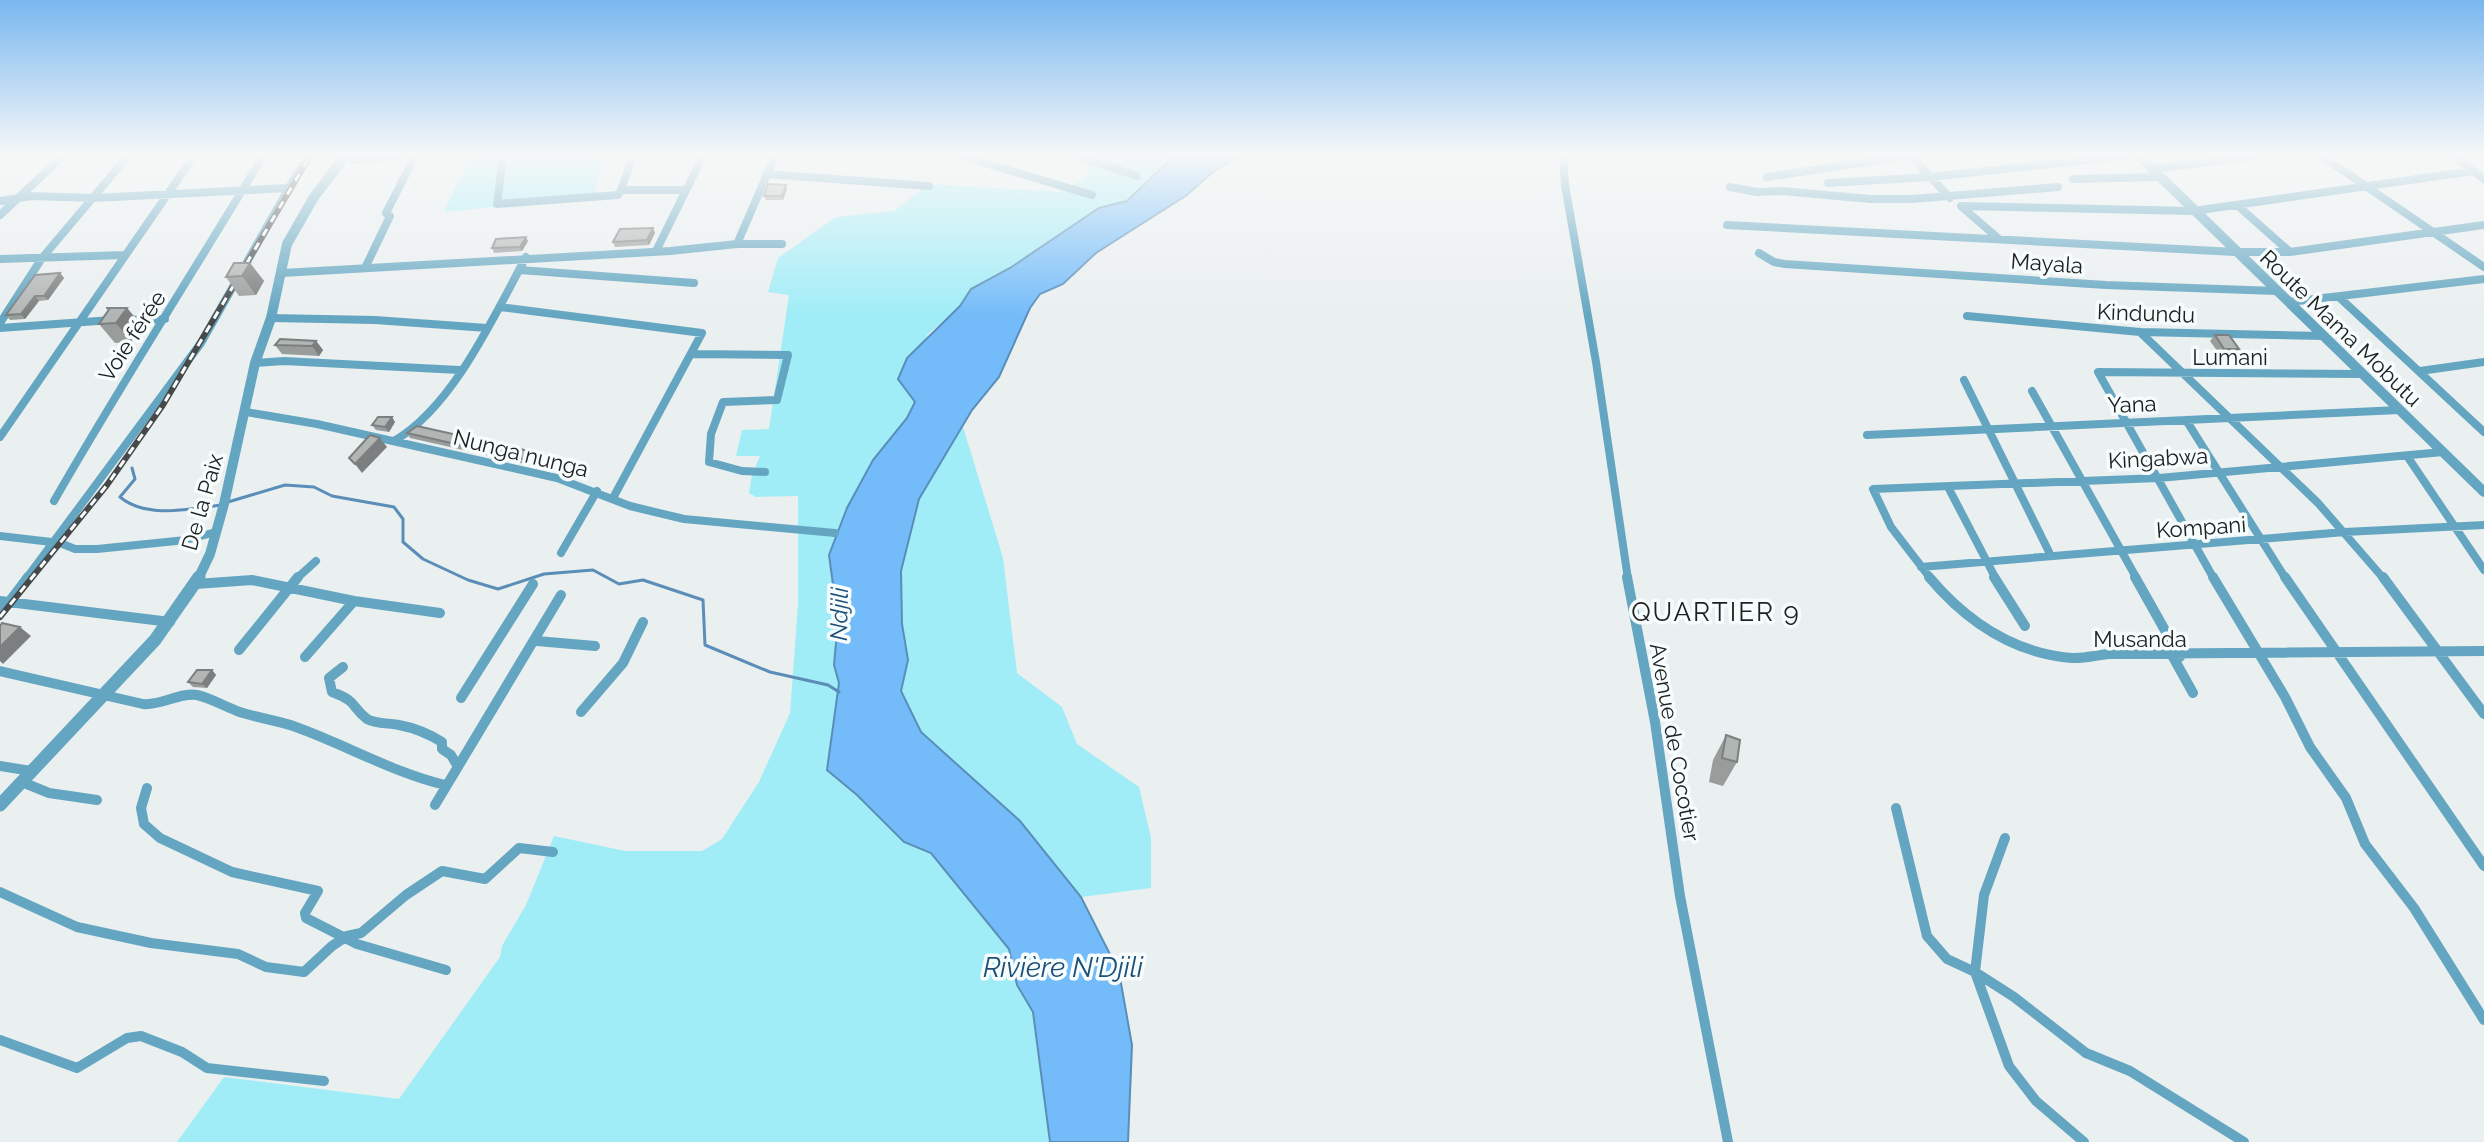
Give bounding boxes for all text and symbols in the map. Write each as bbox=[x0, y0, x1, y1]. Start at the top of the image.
street label: Route Mama Mobutu bbox=[2255, 244, 2427, 412]
street label: Mayala bbox=[2010, 248, 2084, 278]
street label: Voie férée bbox=[93, 286, 171, 386]
street label: Kindundu bbox=[2097, 298, 2195, 328]
street label: Lumani bbox=[2192, 344, 2268, 370]
street label: Yana bbox=[2107, 390, 2157, 418]
street label: Nunga nunga bbox=[451, 424, 591, 482]
street label: Kingabwa bbox=[2107, 442, 2209, 474]
street label: De la Paix bbox=[176, 451, 228, 553]
street label: Kompani bbox=[2155, 511, 2247, 543]
water label: Ndjili bbox=[824, 586, 854, 641]
district label: QUARTIER 9 bbox=[1631, 597, 1801, 627]
street label: Musanda bbox=[2093, 626, 2187, 652]
street label: Avenue de Cocotier bbox=[1645, 641, 1705, 843]
water label: Rivière N'Djili bbox=[983, 951, 1144, 984]

